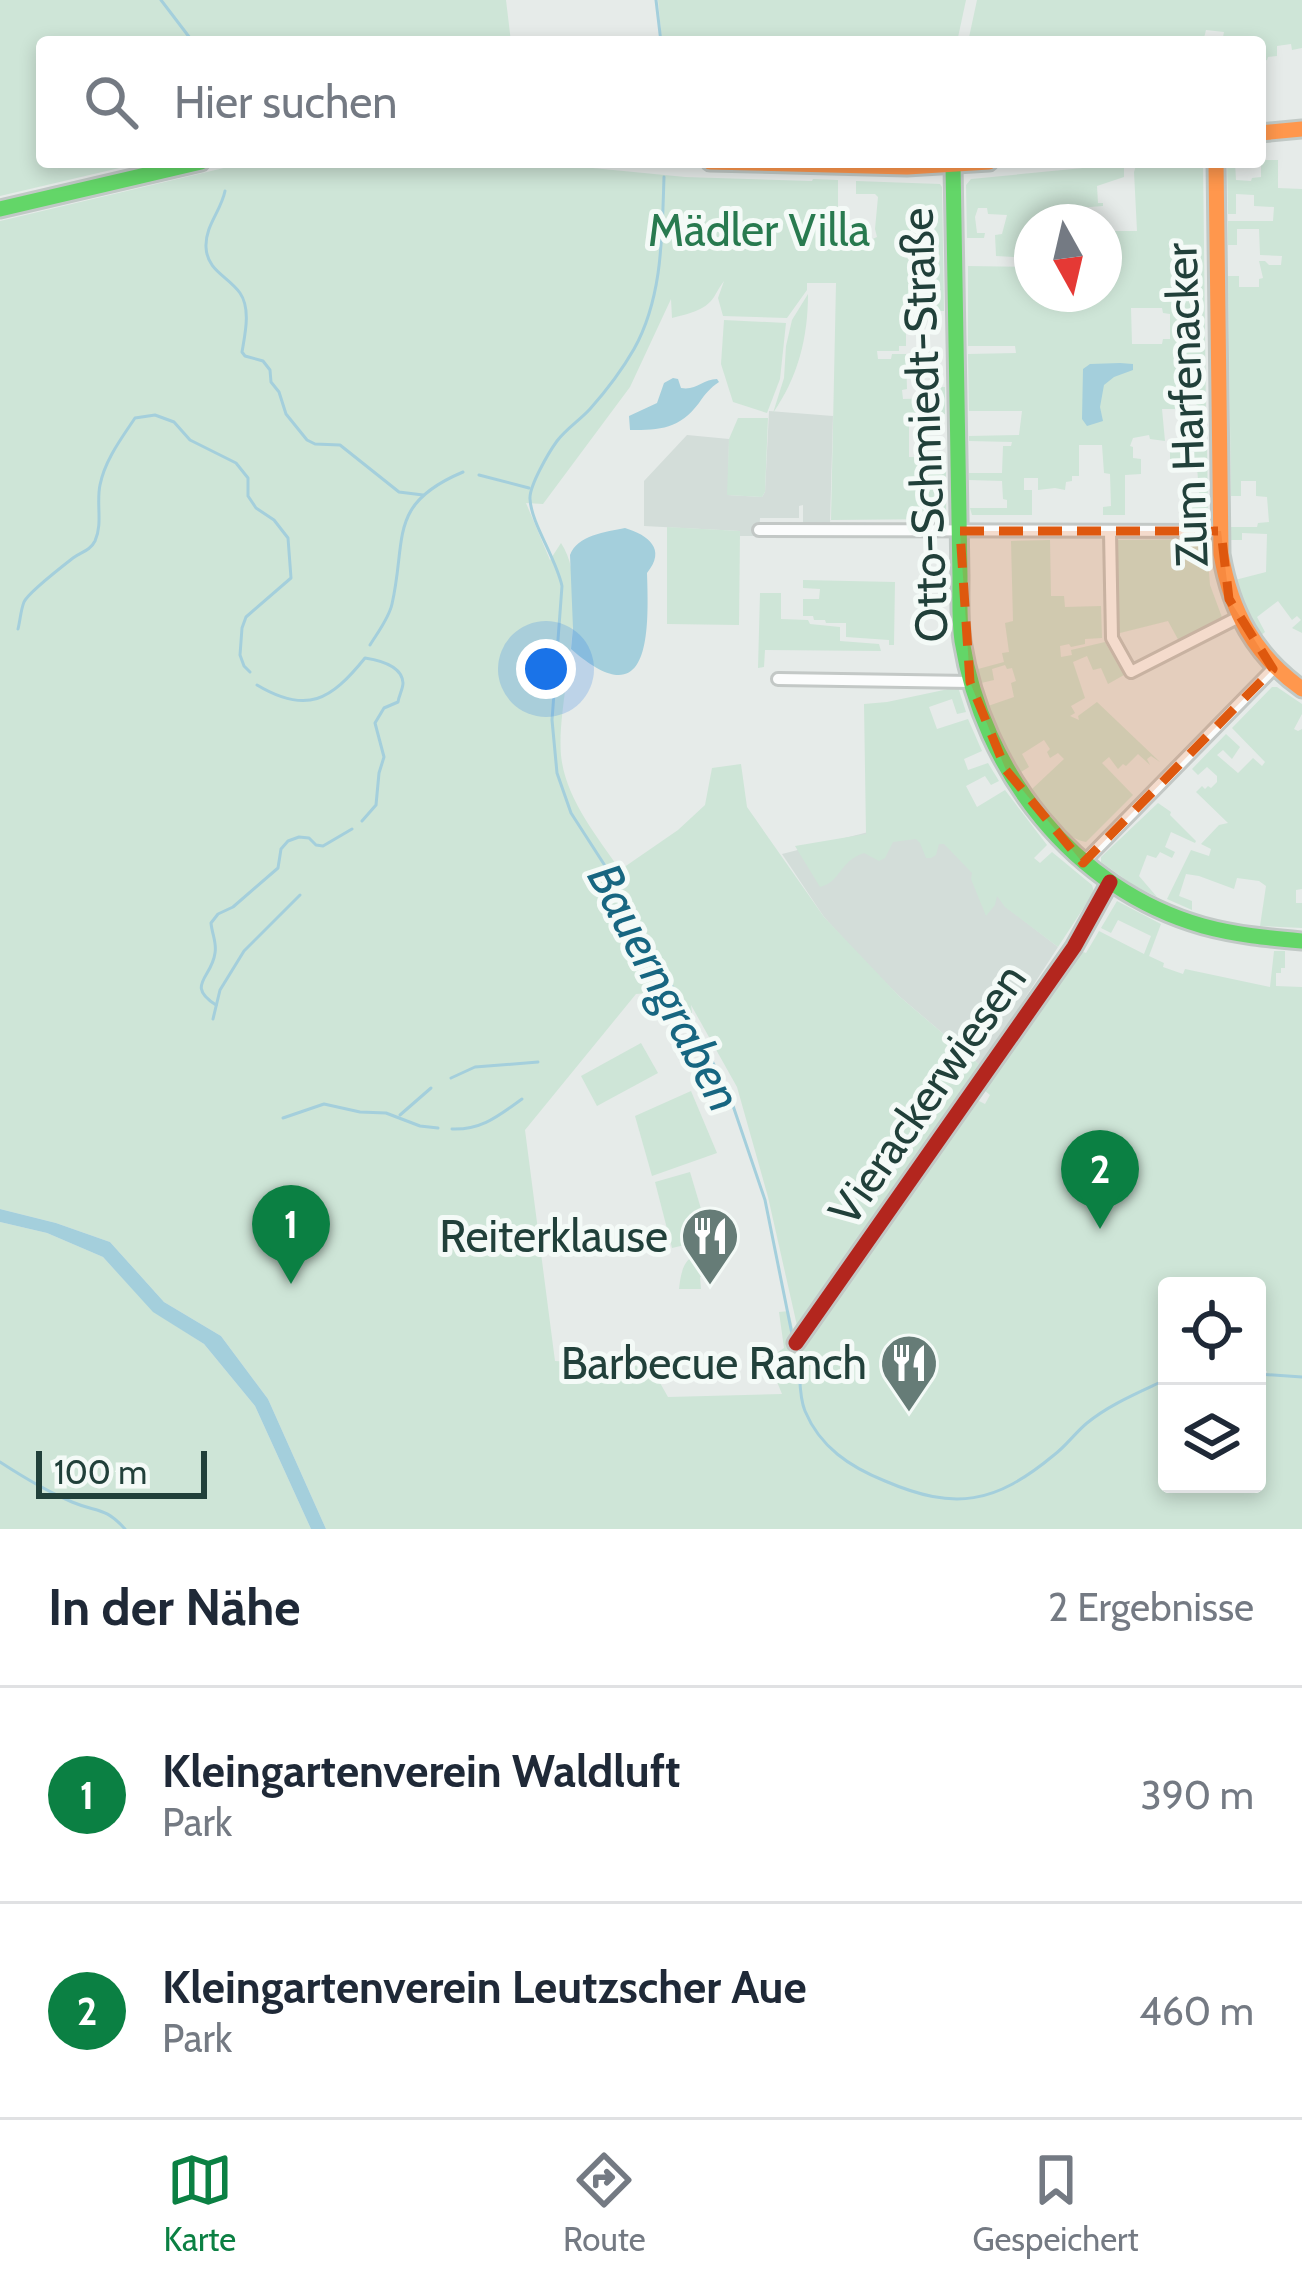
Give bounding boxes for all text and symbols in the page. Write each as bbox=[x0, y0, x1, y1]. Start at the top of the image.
search box bbox=[36, 36, 1266, 168]
icon: search bbox=[78, 69, 144, 135]
text: Hier suchen bbox=[174, 75, 398, 129]
park label: Mädler Villa bbox=[648, 203, 871, 257]
north arrow bbox=[1014, 204, 1122, 312]
street label: Otto-Schmiedt-Straße bbox=[889, 207, 959, 643]
street label: Zum Harfenacker bbox=[1153, 241, 1219, 568]
your location bbox=[516, 639, 576, 699]
water label: Bauerngraben bbox=[576, 853, 754, 1121]
street label: Vierackerwiesen bbox=[817, 953, 1037, 1235]
pin: 2 bbox=[1061, 1130, 1139, 1229]
pin: 1 bbox=[252, 1185, 330, 1284]
restaurant icon: Reiterklause bbox=[679, 1205, 741, 1287]
place label: Reiterklause bbox=[439, 1209, 668, 1263]
map controls bbox=[1158, 1277, 1266, 1493]
button: locate bbox=[1158, 1277, 1266, 1385]
restaurant icon: Barbecue Ranch bbox=[878, 1332, 940, 1414]
place label: Barbecue Ranch bbox=[561, 1336, 867, 1390]
button: layers bbox=[1158, 1385, 1266, 1493]
scale bar bbox=[36, 1445, 207, 1498]
text: 100 m bbox=[54, 1452, 147, 1492]
text: In der Nähe bbox=[48, 1576, 301, 1638]
text: 2 Ergebnisse bbox=[1048, 1583, 1254, 1631]
text: Kleingartenverein Waldluft bbox=[162, 1744, 680, 1798]
text: 1 bbox=[80, 1771, 94, 1819]
text: 390 m bbox=[1141, 1771, 1254, 1819]
text: Park bbox=[162, 1798, 232, 1846]
text: Kleingartenverein Leutzscher Aue bbox=[162, 1960, 807, 2014]
text: 2 bbox=[77, 1987, 97, 2035]
text: 460 m bbox=[1139, 1987, 1254, 2035]
text: Park bbox=[162, 2014, 232, 2062]
tab: Karte bbox=[163, 2147, 236, 2259]
tab: Route bbox=[563, 2147, 646, 2259]
tab: Gespeichert bbox=[972, 2147, 1139, 2259]

